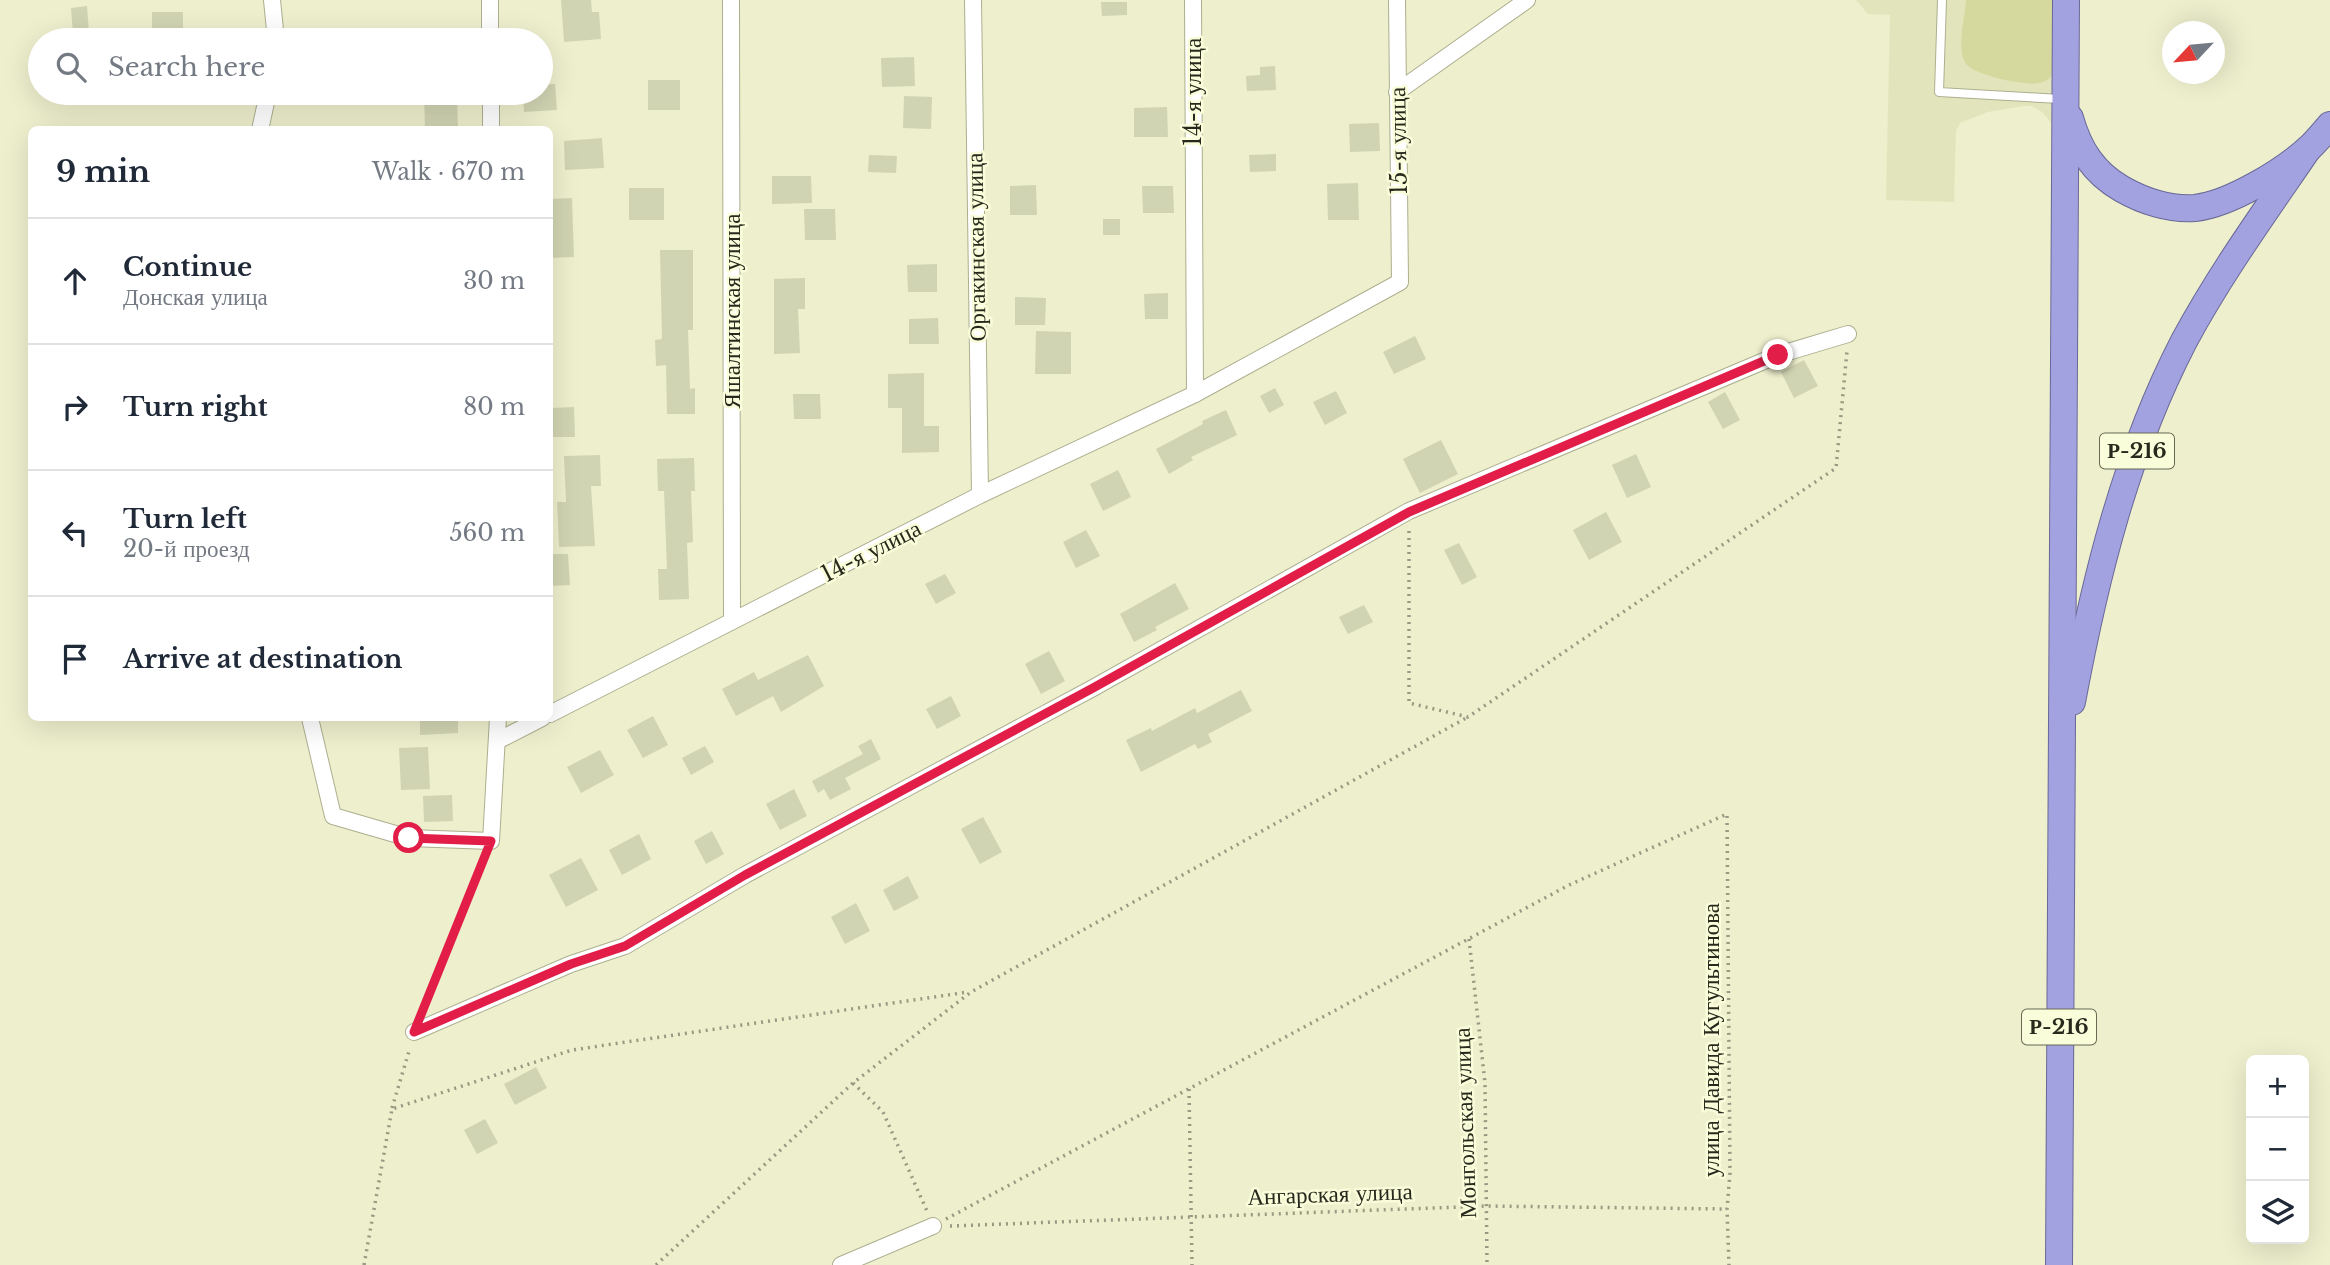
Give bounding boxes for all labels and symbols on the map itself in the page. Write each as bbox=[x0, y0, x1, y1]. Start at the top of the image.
north arrow bbox=[2162, 21, 2225, 84]
street label: 14-я улица bbox=[1179, 38, 1207, 146]
street label: 15-я улица bbox=[1383, 87, 1413, 195]
street label: Оргакинская улица bbox=[960, 152, 992, 342]
street label: Яшалтинская улица bbox=[718, 214, 746, 408]
route end bbox=[1762, 339, 1793, 370]
road number: Р-216 bbox=[2100, 434, 2174, 468]
street label: 14-я улица bbox=[816, 514, 926, 588]
route start bbox=[393, 822, 424, 853]
street label: улица Давида Кугультинова bbox=[1697, 903, 1725, 1177]
road number: Р-216 bbox=[2022, 1010, 2096, 1044]
street label: Монгольская улица bbox=[1448, 1027, 1482, 1219]
street label: Ангарская улица bbox=[1247, 1177, 1413, 1211]

